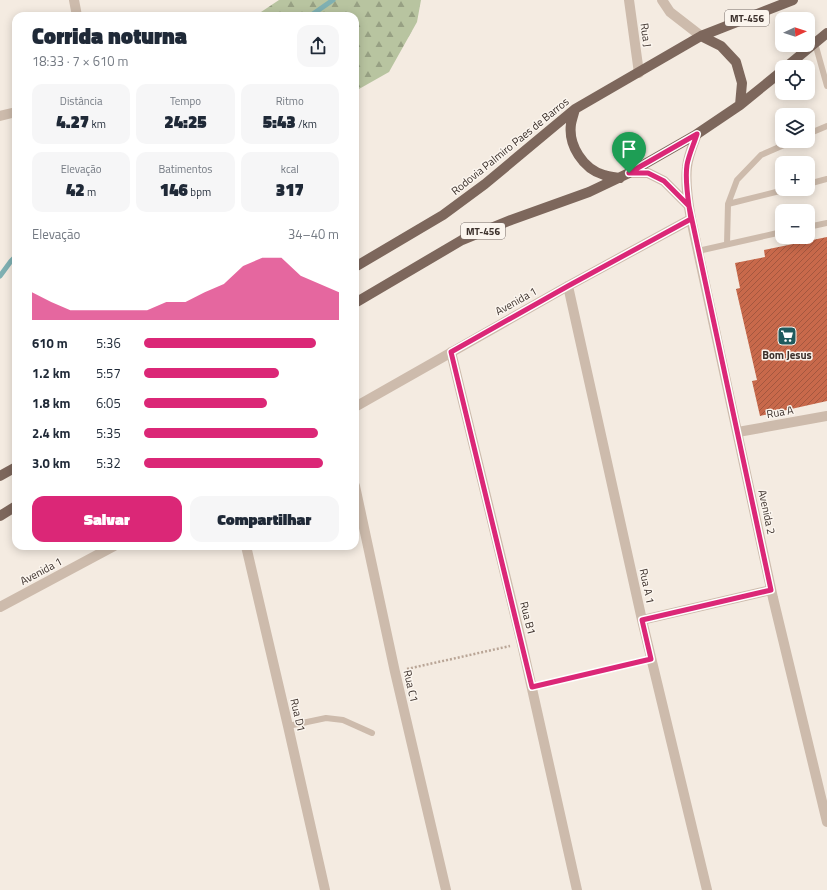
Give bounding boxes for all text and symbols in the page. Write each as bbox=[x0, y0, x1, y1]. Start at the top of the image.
road number: MT-456 bbox=[725, 10, 769, 26]
north arrow bbox=[775, 12, 815, 52]
map controls bbox=[775, 12, 815, 244]
text: Corrida noturna bbox=[32, 19, 187, 53]
street label: Rua J bbox=[636, 22, 656, 48]
button: share bbox=[297, 25, 339, 67]
text: 18:33 · 7 × 610 m bbox=[32, 51, 128, 71]
button: locate bbox=[775, 60, 815, 100]
text: Distância bbox=[60, 93, 102, 109]
text: Tempo bbox=[170, 93, 201, 109]
text: Ritmo bbox=[276, 93, 304, 109]
street label: Rodovia Palmiro Paes de Barros bbox=[448, 93, 572, 199]
button: layers bbox=[775, 108, 815, 148]
text: 4.27 bbox=[56, 109, 89, 135]
text: 24:25 bbox=[164, 109, 207, 135]
text: 5:43 bbox=[263, 109, 296, 135]
text: km bbox=[89, 116, 106, 132]
text: /km bbox=[296, 116, 317, 132]
pin bbox=[612, 132, 646, 173]
icon: arrive bbox=[618, 138, 640, 160]
button: + bbox=[775, 156, 815, 196]
text: Elevação bbox=[61, 161, 102, 177]
text: Batimentos bbox=[159, 161, 212, 177]
text: kcal bbox=[281, 161, 299, 177]
text: 42 bbox=[66, 177, 85, 203]
text: 146 bbox=[160, 177, 188, 203]
text: 317 bbox=[276, 177, 304, 203]
text: m bbox=[85, 184, 96, 200]
text: bpm bbox=[188, 184, 211, 200]
button: − bbox=[775, 204, 815, 244]
road number: MT-456 bbox=[461, 223, 505, 239]
text: Elevação bbox=[32, 224, 80, 244]
text: 34–40 m bbox=[288, 224, 339, 244]
street label: Avenida 1 bbox=[492, 283, 540, 319]
supermarket icon: Bom Jesus bbox=[776, 325, 798, 347]
text: 610 m bbox=[32, 333, 68, 353]
text: 5:36 bbox=[96, 333, 121, 353]
place label: Bom Jesus bbox=[762, 347, 812, 363]
text: 1.2 km bbox=[32, 363, 70, 383]
text: 5:57 bbox=[96, 363, 121, 383]
text: 1.8 km bbox=[32, 393, 70, 413]
text: 6:05 bbox=[96, 393, 121, 413]
street label: Rua A bbox=[765, 402, 795, 422]
text: 2.4 km bbox=[32, 423, 70, 443]
text: 5:35 bbox=[96, 423, 121, 443]
text: 3.0 km bbox=[32, 453, 70, 473]
text: 5:32 bbox=[96, 453, 121, 473]
street label: Avenida 2 bbox=[754, 488, 780, 536]
button: Salvar bbox=[32, 496, 182, 542]
button: Compartilhar bbox=[190, 496, 339, 542]
street label: Avenida 1 bbox=[17, 553, 65, 589]
street label: Rua A 1 bbox=[635, 567, 659, 605]
street label: Rua B1 bbox=[516, 600, 540, 636]
street label: Rua C1 bbox=[400, 668, 422, 704]
street label: Rua D1 bbox=[286, 697, 310, 733]

